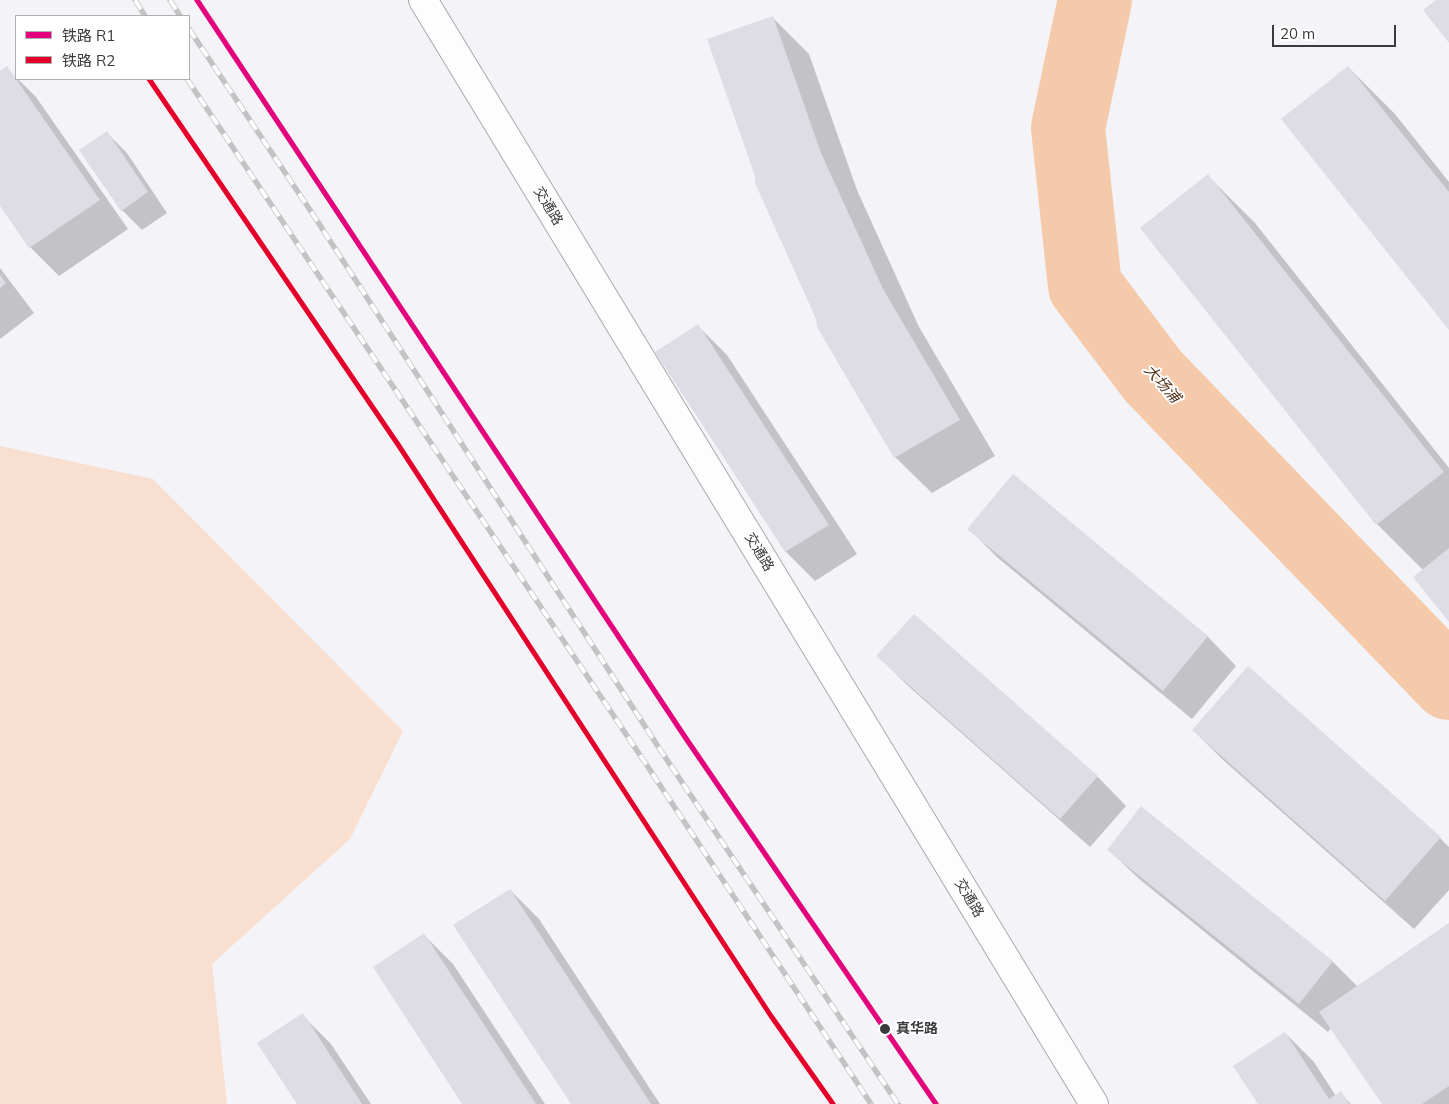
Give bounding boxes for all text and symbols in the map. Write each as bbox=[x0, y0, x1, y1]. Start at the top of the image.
legend bbox=[15, 15, 190, 80]
scale bar bbox=[1274, 15, 1398, 47]
text: 20 m bbox=[1280, 24, 1315, 43]
text: 铁路 R1 bbox=[62, 26, 115, 45]
text: 铁路 R2 bbox=[62, 51, 115, 70]
street label: 交通路 bbox=[530, 184, 566, 228]
water label: 大场浦 bbox=[1140, 361, 1184, 407]
street label: 交通路 bbox=[741, 530, 777, 574]
street label: 交通路 bbox=[951, 876, 987, 920]
place label: 真华路 bbox=[896, 1021, 938, 1037]
marker: 真华路 bbox=[878, 1022, 892, 1036]

